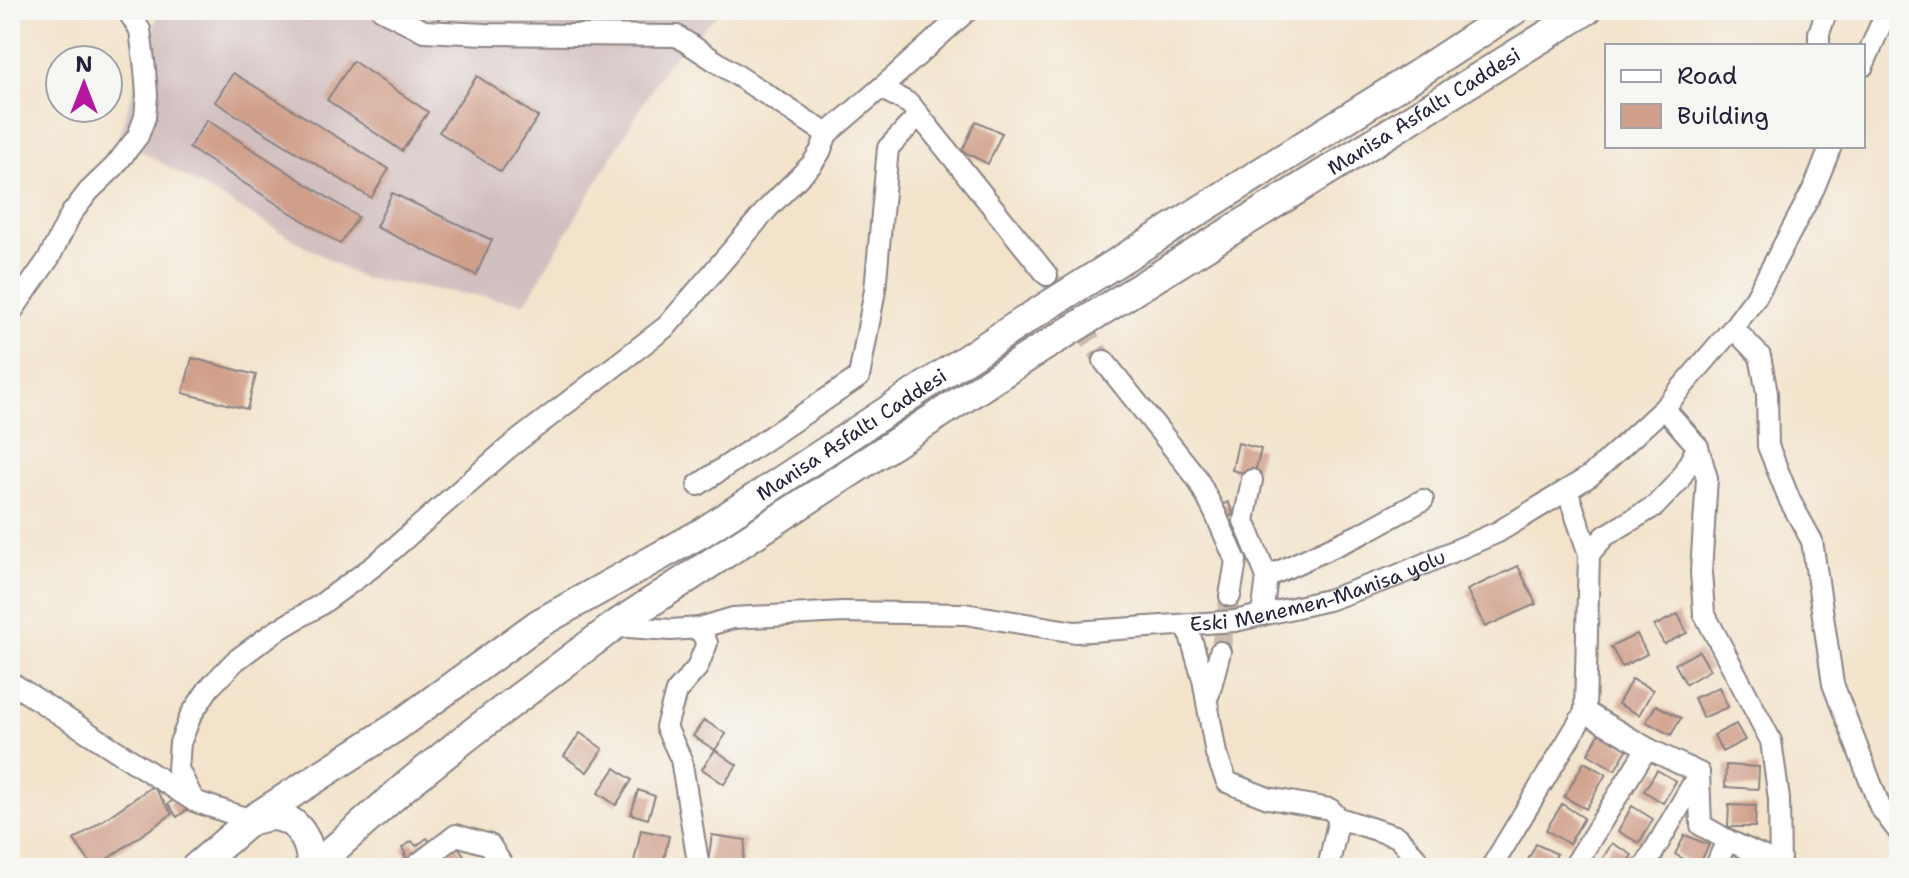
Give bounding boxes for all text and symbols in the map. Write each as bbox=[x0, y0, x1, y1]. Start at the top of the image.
street label: Manisa Asfaltı Caddesi bbox=[1322, 41, 1525, 181]
north arrow bbox=[44, 44, 124, 124]
legend bbox=[1605, 44, 1865, 148]
text: N bbox=[75, 50, 93, 79]
text: Road bbox=[1677, 60, 1737, 92]
text: Building bbox=[1677, 100, 1769, 132]
street label: Manisa Asfaltı Caddesi bbox=[751, 362, 952, 506]
street label: Eski Menemen-Manisa yolu bbox=[1189, 543, 1449, 637]

